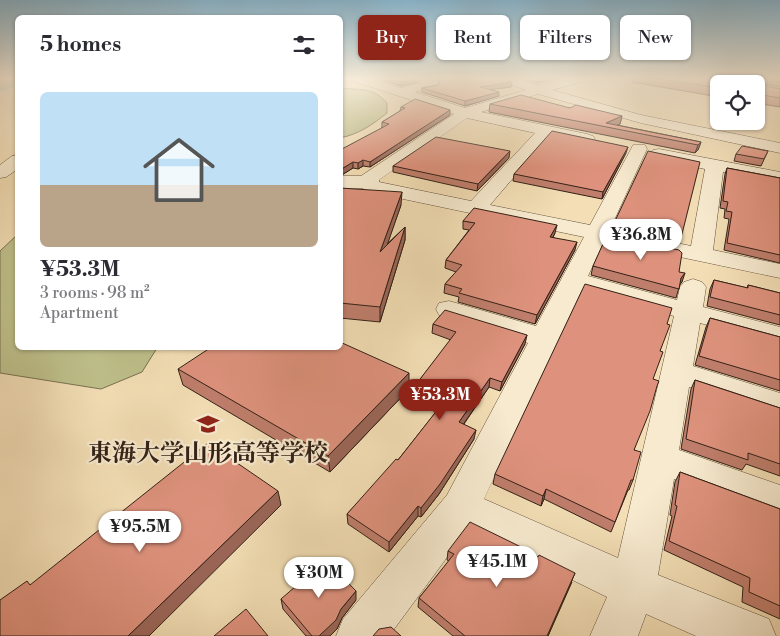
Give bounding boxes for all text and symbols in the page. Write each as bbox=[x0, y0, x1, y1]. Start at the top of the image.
chip: Buy bbox=[358, 15, 426, 60]
chip: Rent bbox=[436, 15, 510, 60]
chip: Filters bbox=[520, 15, 610, 60]
chip: New bbox=[620, 15, 691, 60]
icon: filters bbox=[290, 31, 318, 59]
text: 5 homes bbox=[40, 32, 121, 58]
map controls bbox=[710, 75, 765, 130]
button: locate bbox=[710, 75, 765, 130]
icon: home bbox=[134, 125, 224, 215]
pin: ¥36.8M bbox=[600, 218, 682, 261]
text: ¥36.8M bbox=[610, 225, 672, 245]
text: ¥53.3M bbox=[40, 257, 120, 283]
text: 3 rooms · 98 m² bbox=[40, 283, 150, 303]
text: Apartment bbox=[40, 303, 119, 323]
pin: ¥53.3M bbox=[399, 378, 481, 421]
text: ¥53.3M bbox=[410, 385, 470, 405]
school or university icon: 東海大学山形高等学校 bbox=[195, 411, 221, 437]
place label: 東海大学山形高等学校 bbox=[88, 439, 328, 469]
pin: ¥95.5M bbox=[99, 510, 181, 553]
text: ¥95.5M bbox=[109, 517, 171, 537]
pin: ¥45.1M bbox=[456, 546, 538, 588]
text: ¥45.1M bbox=[467, 552, 527, 572]
pin: ¥30M bbox=[289, 556, 349, 599]
text: ¥30M bbox=[295, 563, 343, 583]

